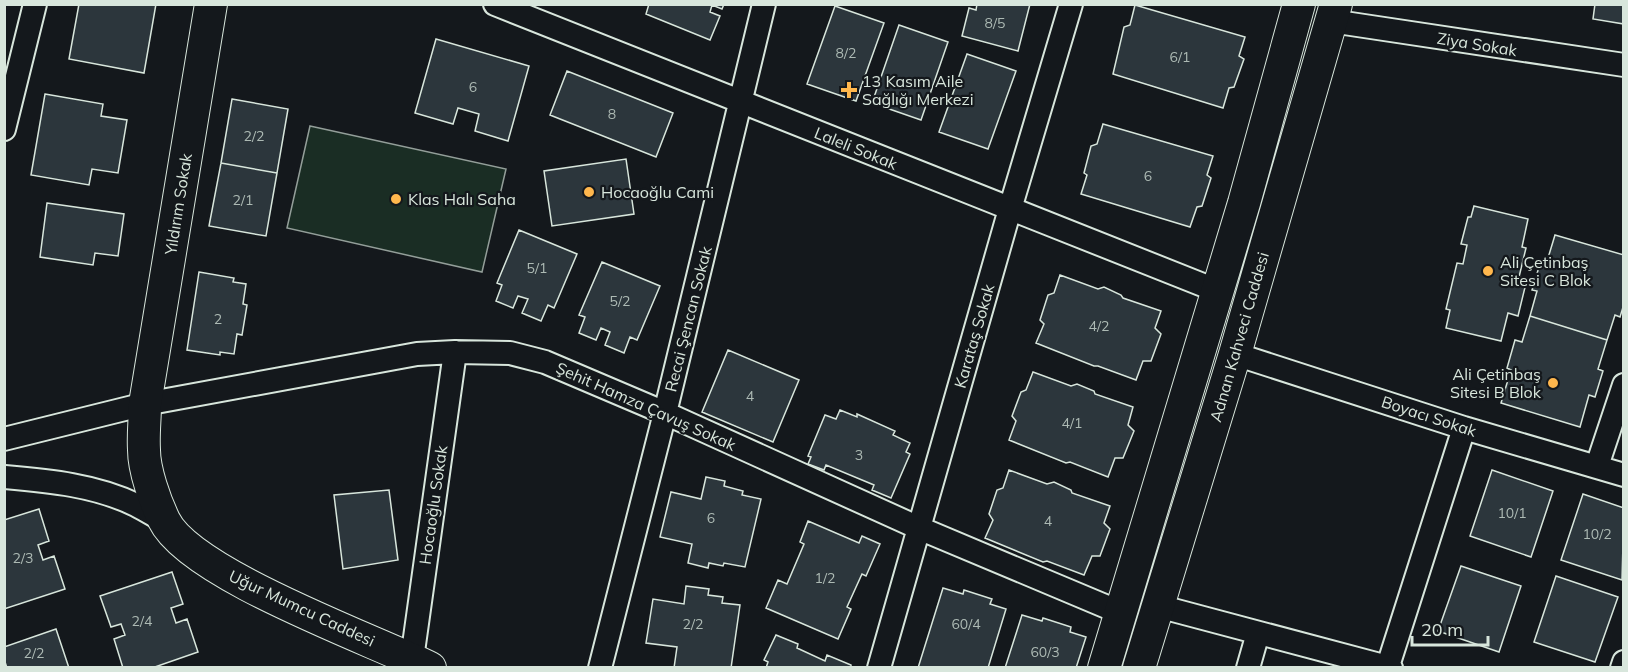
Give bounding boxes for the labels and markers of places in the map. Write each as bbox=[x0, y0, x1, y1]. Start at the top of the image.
place label: 13 Kasım Aile Sağlığı Merkezi bbox=[862, 71, 974, 109]
marker: 13 Kasım Aile Sağlığı Merkezi bbox=[840, 81, 858, 99]
place label: Hocaoğlu Cami bbox=[601, 182, 714, 202]
marker: Hocaoğlu Cami bbox=[582, 185, 596, 199]
place label: Klas Halı Saha bbox=[408, 189, 516, 209]
marker: Klas Halı Saha bbox=[389, 192, 403, 206]
place label: Ali Çetinbaş Sitesi C Blok bbox=[1500, 252, 1592, 290]
marker: Ali Çetinbaş Sitesi C Blok bbox=[1481, 264, 1495, 278]
place label: Ali Çetinbaş Sitesi B Blok bbox=[1450, 364, 1542, 402]
marker: Ali Çetinbaş Sitesi B Blok bbox=[1546, 376, 1560, 390]

